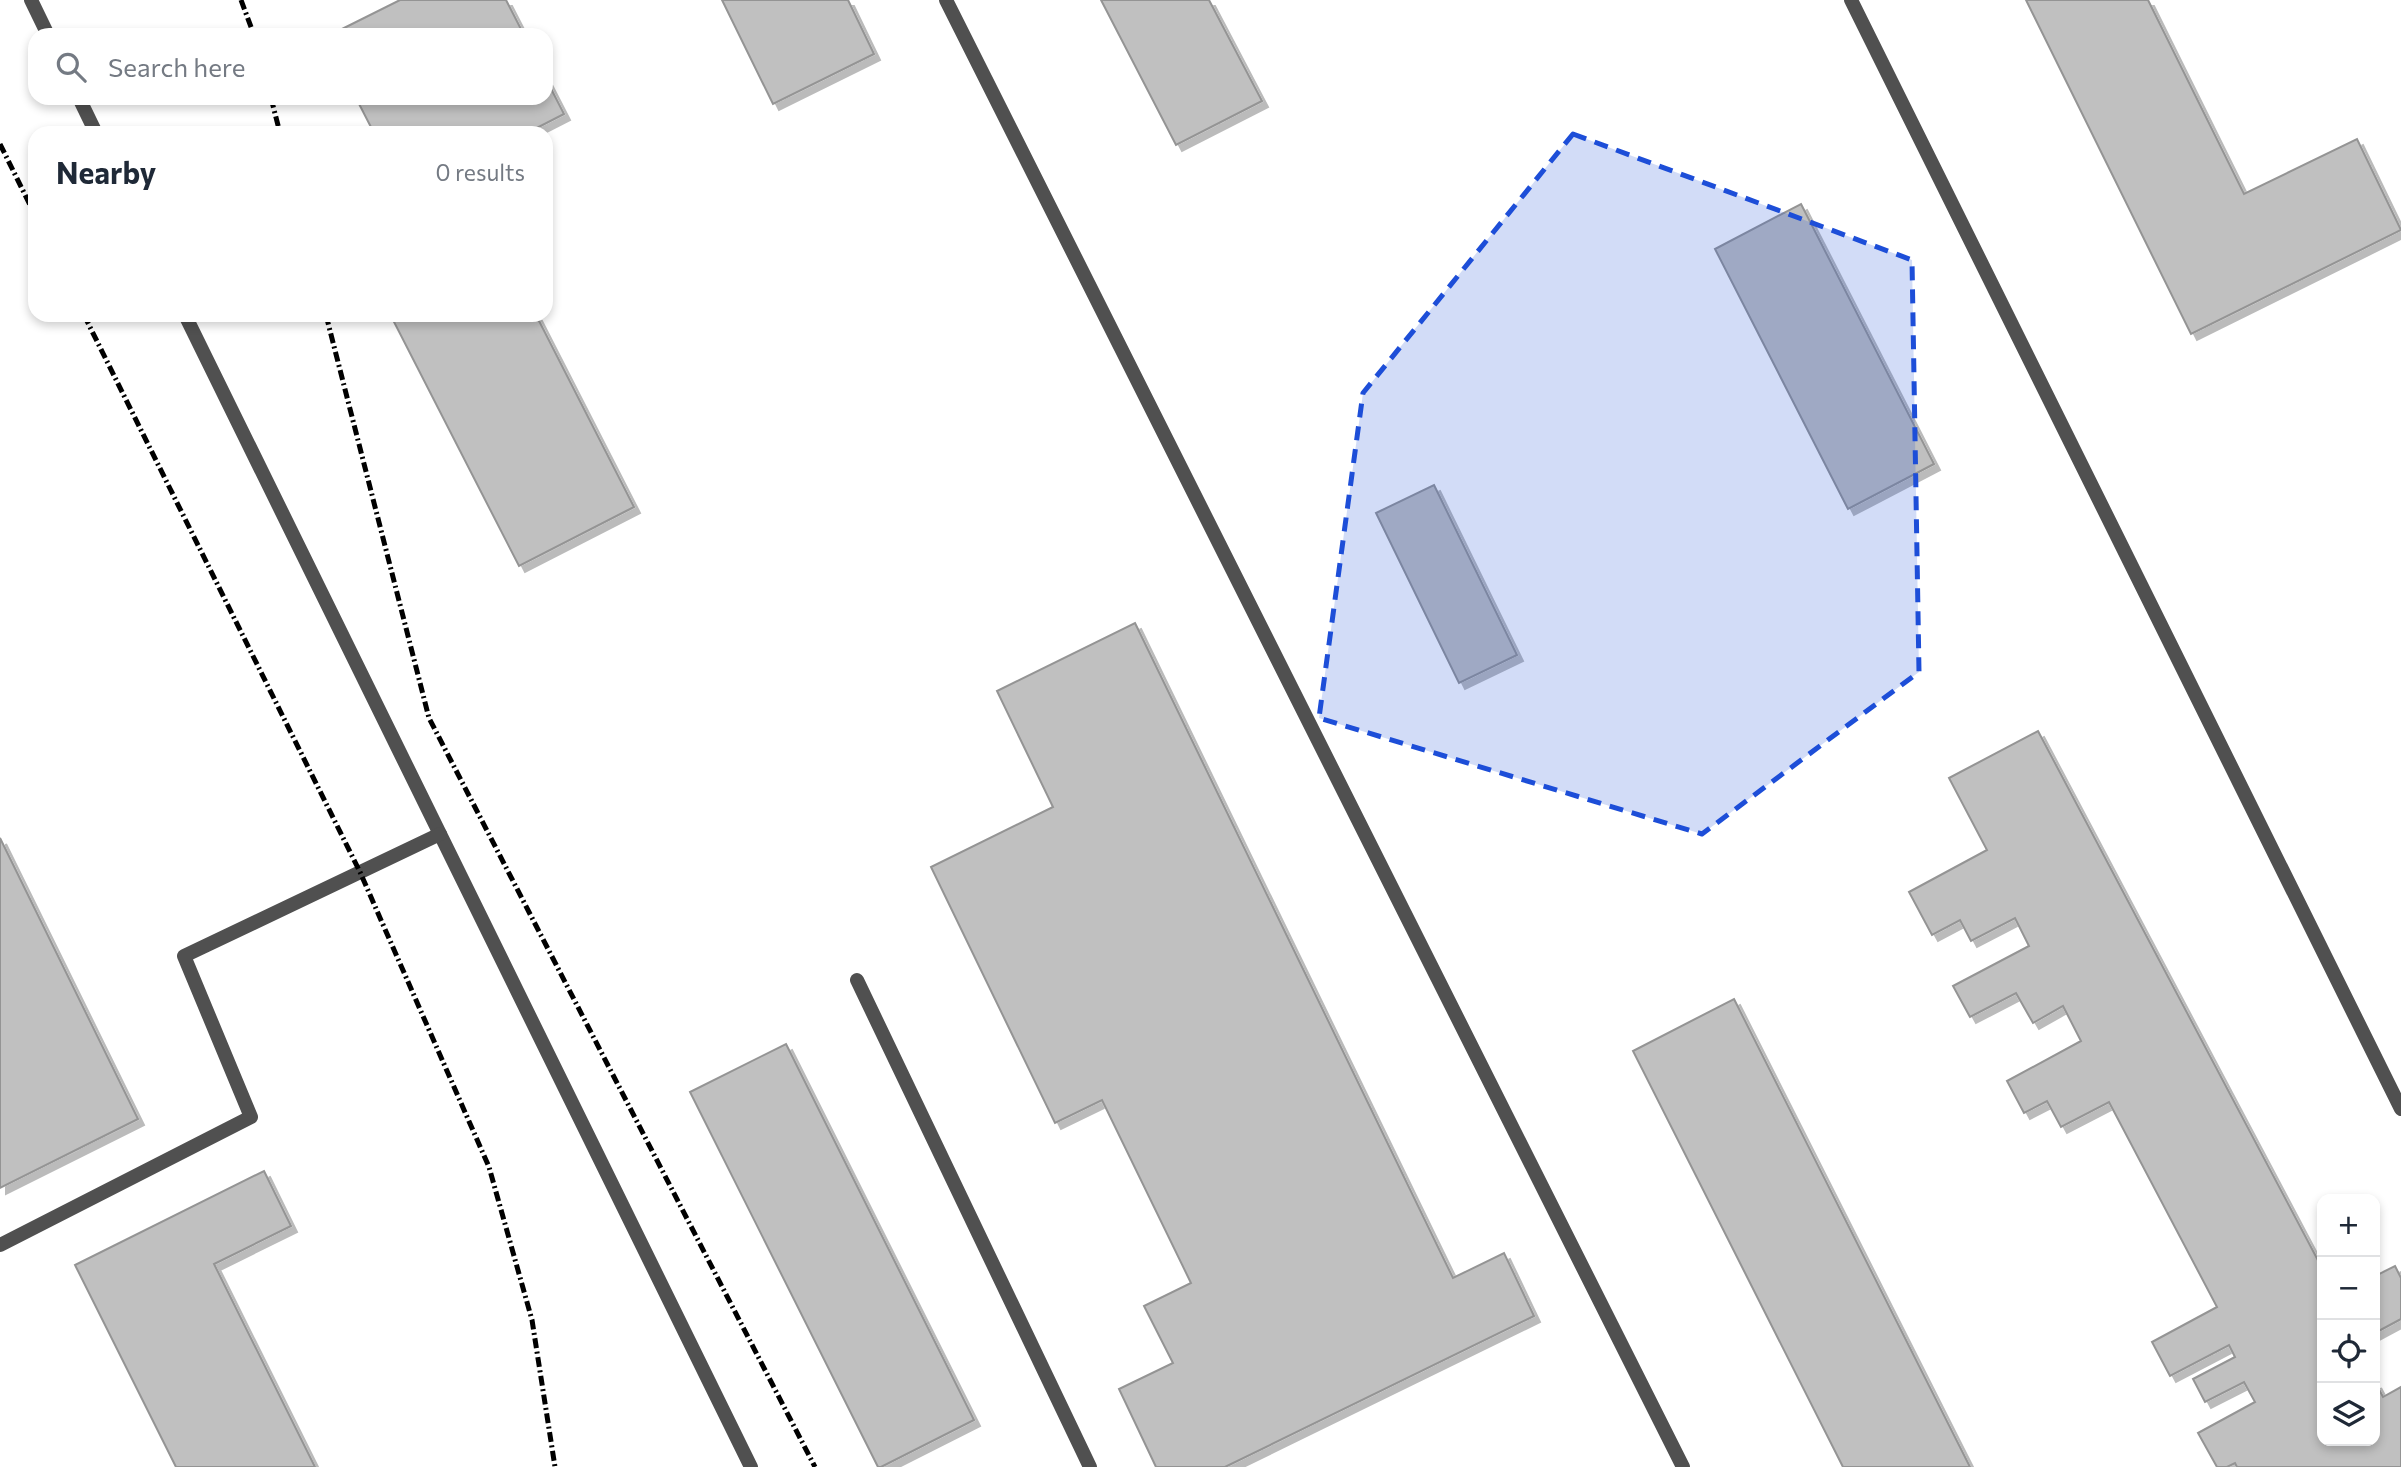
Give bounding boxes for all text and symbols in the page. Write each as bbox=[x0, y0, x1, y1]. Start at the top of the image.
search box bbox=[28, 28, 553, 105]
icon: search bbox=[52, 48, 90, 86]
text: Search here bbox=[108, 51, 246, 82]
text: Nearby bbox=[56, 153, 156, 190]
text: 0 results bbox=[436, 158, 525, 186]
map controls bbox=[2317, 1194, 2380, 1446]
button: + bbox=[2317, 1194, 2380, 1257]
button: − bbox=[2317, 1257, 2380, 1320]
button: locate bbox=[2317, 1320, 2380, 1383]
button: layers bbox=[2317, 1383, 2380, 1446]

